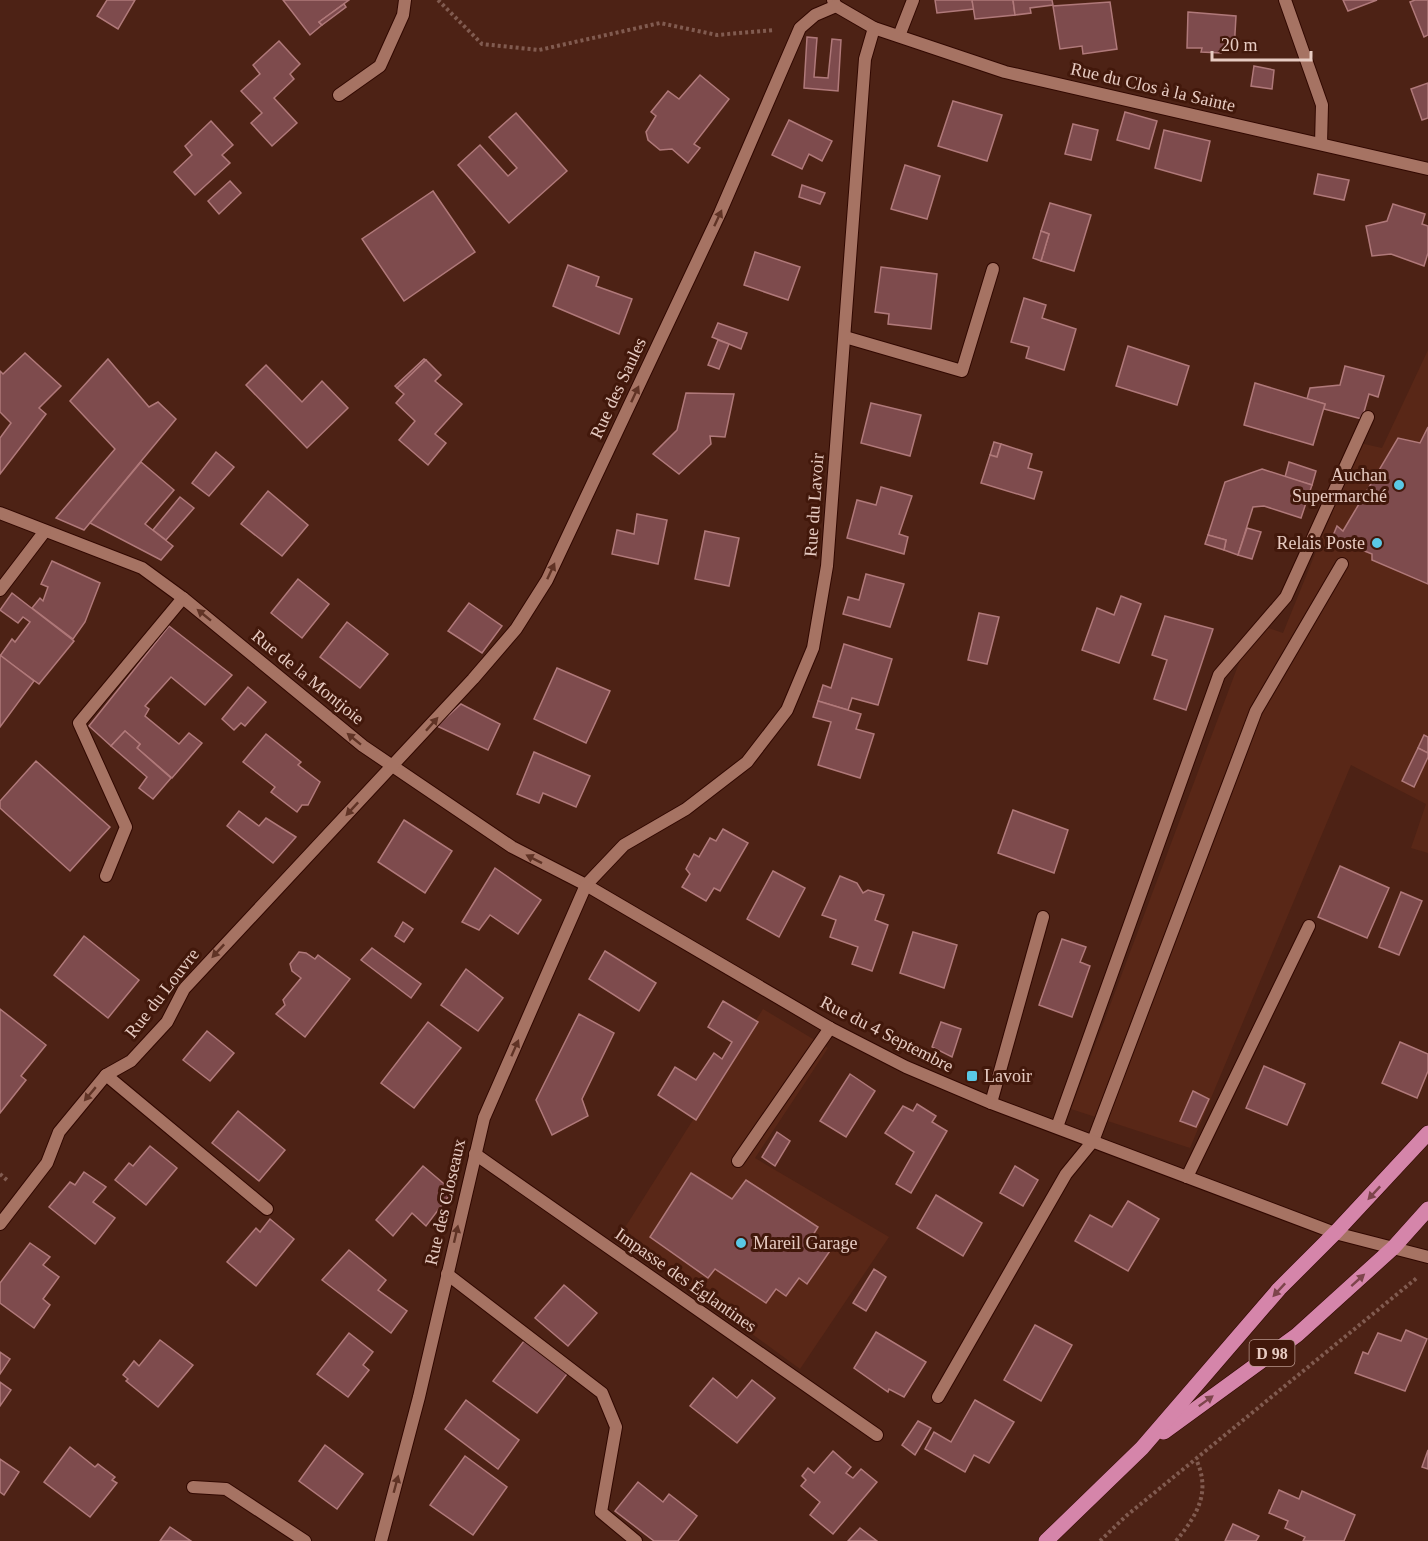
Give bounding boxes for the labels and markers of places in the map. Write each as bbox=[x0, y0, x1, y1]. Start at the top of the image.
place label: Auchan Supermarché bbox=[1292, 465, 1387, 506]
marker: Auchan Supermarché bbox=[1392, 478, 1406, 492]
place label: Relais Poste bbox=[1277, 533, 1365, 553]
marker: Relais Poste bbox=[1370, 536, 1384, 550]
place label: Lavoir bbox=[984, 1066, 1032, 1086]
marker: Lavoir bbox=[965, 1069, 979, 1083]
place label: Mareil Garage bbox=[753, 1233, 857, 1253]
marker: Mareil Garage bbox=[734, 1236, 748, 1250]

